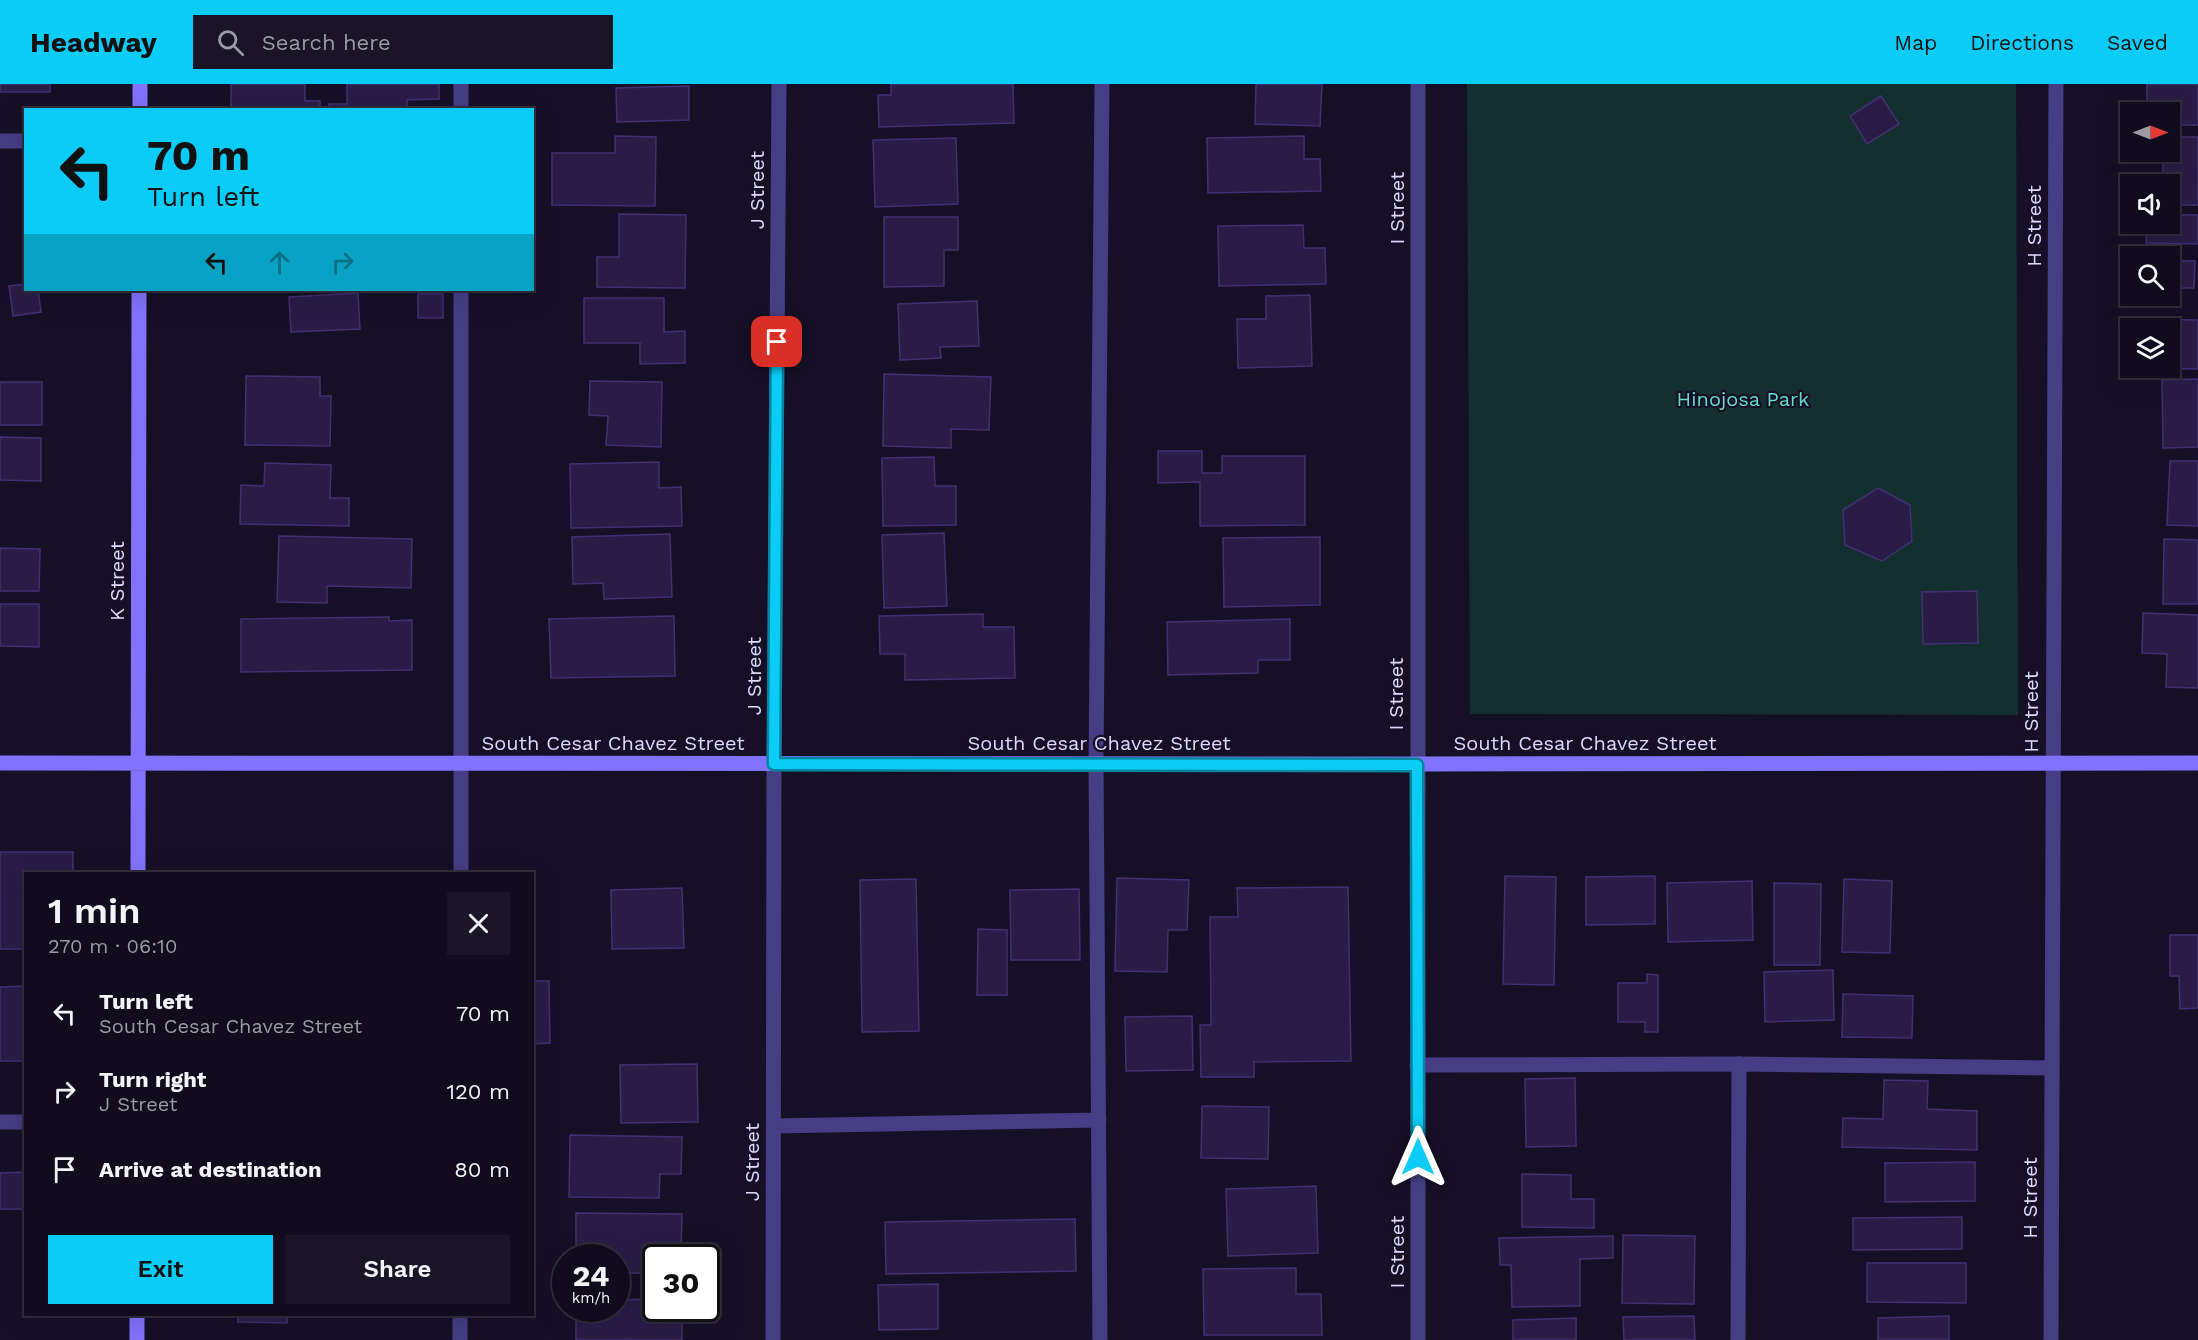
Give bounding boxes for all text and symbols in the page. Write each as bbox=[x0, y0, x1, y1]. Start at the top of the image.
search box bbox=[193, 15, 613, 69]
text: Headway bbox=[30, 26, 157, 59]
icon: search bbox=[214, 26, 247, 59]
text: Search here bbox=[262, 30, 391, 55]
text: Map bbox=[1894, 30, 1937, 55]
text: Directions bbox=[1970, 30, 2074, 55]
text: Saved bbox=[2107, 30, 2168, 55]
north arrow bbox=[2120, 102, 2180, 162]
map controls bbox=[2120, 102, 2180, 378]
text: 70 m bbox=[147, 131, 250, 180]
icon: left bbox=[48, 132, 126, 210]
street label: J Street bbox=[745, 150, 769, 229]
street label: I Street bbox=[1385, 171, 1409, 244]
button: sound bbox=[2120, 174, 2180, 234]
text: Turn left bbox=[147, 181, 259, 213]
street label: H Street bbox=[2022, 185, 2046, 267]
icon: left bbox=[200, 246, 233, 279]
icon: ahead bbox=[263, 246, 296, 279]
icon: right bbox=[326, 246, 359, 279]
button: search bbox=[2120, 246, 2180, 306]
pin bbox=[751, 316, 802, 367]
button: layers bbox=[2120, 318, 2180, 378]
icon: arrive bbox=[760, 325, 793, 358]
park label: Hinojosa Park bbox=[1677, 387, 1809, 411]
street label: K Street bbox=[105, 540, 129, 621]
street label: J Street bbox=[742, 636, 766, 715]
street label: I Street bbox=[1384, 657, 1408, 730]
street label: H Street bbox=[2019, 671, 2043, 753]
street label: South Cesar Chavez Street bbox=[481, 731, 745, 755]
street label: South Cesar Chavez Street bbox=[967, 731, 1231, 755]
street label: South Cesar Chavez Street bbox=[1453, 731, 1717, 755]
text: 1 min bbox=[48, 890, 140, 932]
button: close bbox=[447, 892, 510, 955]
text: 270 m · 06:10 bbox=[48, 934, 177, 958]
text: Turn left bbox=[99, 989, 193, 1014]
icon: left bbox=[48, 997, 81, 1030]
text: 70 m bbox=[456, 1001, 510, 1026]
text: South Cesar Chavez Street bbox=[99, 1014, 362, 1038]
text: Turn right bbox=[99, 1067, 206, 1092]
icon: right bbox=[48, 1075, 81, 1108]
text: 120 m bbox=[446, 1079, 510, 1104]
text: J Street bbox=[99, 1092, 177, 1116]
street label: J Street bbox=[740, 1122, 764, 1201]
position arrow bbox=[1386, 1125, 1450, 1189]
icon: arrive bbox=[48, 1153, 81, 1186]
text: Arrive at destination bbox=[99, 1157, 322, 1182]
text: 80 m bbox=[454, 1157, 510, 1182]
street label: H Street bbox=[2018, 1157, 2042, 1239]
street label: I Street bbox=[1385, 1215, 1409, 1288]
button: Exit bbox=[48, 1235, 273, 1304]
button: Share bbox=[285, 1235, 510, 1304]
speed limit sign: 30 bbox=[642, 1244, 720, 1322]
text: 24 bbox=[573, 1258, 609, 1293]
text: km/h bbox=[572, 1289, 610, 1307]

